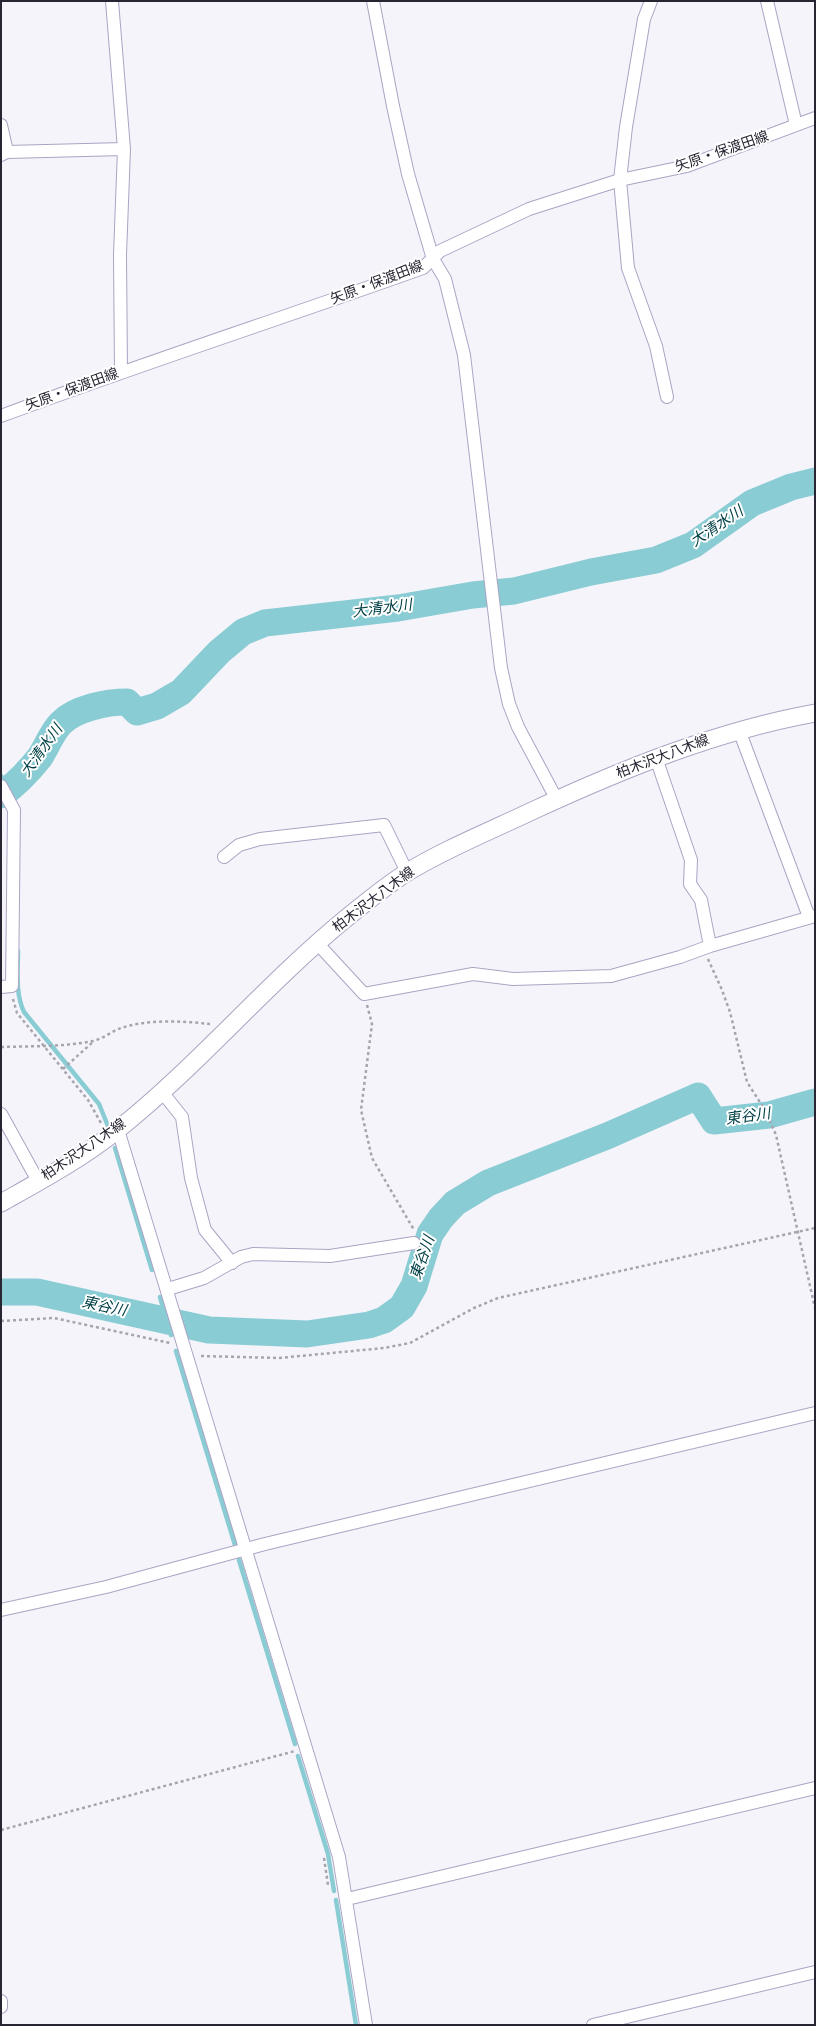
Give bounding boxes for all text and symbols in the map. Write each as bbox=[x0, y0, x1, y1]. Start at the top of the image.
street label: 矢原・保渡田線 bbox=[673, 128, 771, 176]
street label: 矢原・保渡田線 bbox=[328, 258, 426, 308]
street label: 矢原・保渡田線 bbox=[23, 365, 121, 415]
water label: 大清水川 bbox=[687, 503, 747, 551]
water label: 大清水川 bbox=[351, 596, 413, 622]
water label: 大清水川 bbox=[17, 721, 67, 781]
street label: 柏木沢大八木線 bbox=[614, 732, 712, 782]
street label: 柏木沢大八木線 bbox=[330, 864, 418, 936]
water label: 東谷川 bbox=[724, 1105, 772, 1129]
street label: 柏木沢大八木線 bbox=[39, 1116, 129, 1184]
water label: 東谷川 bbox=[407, 1234, 439, 1282]
water label: 東谷川 bbox=[80, 1294, 128, 1320]

